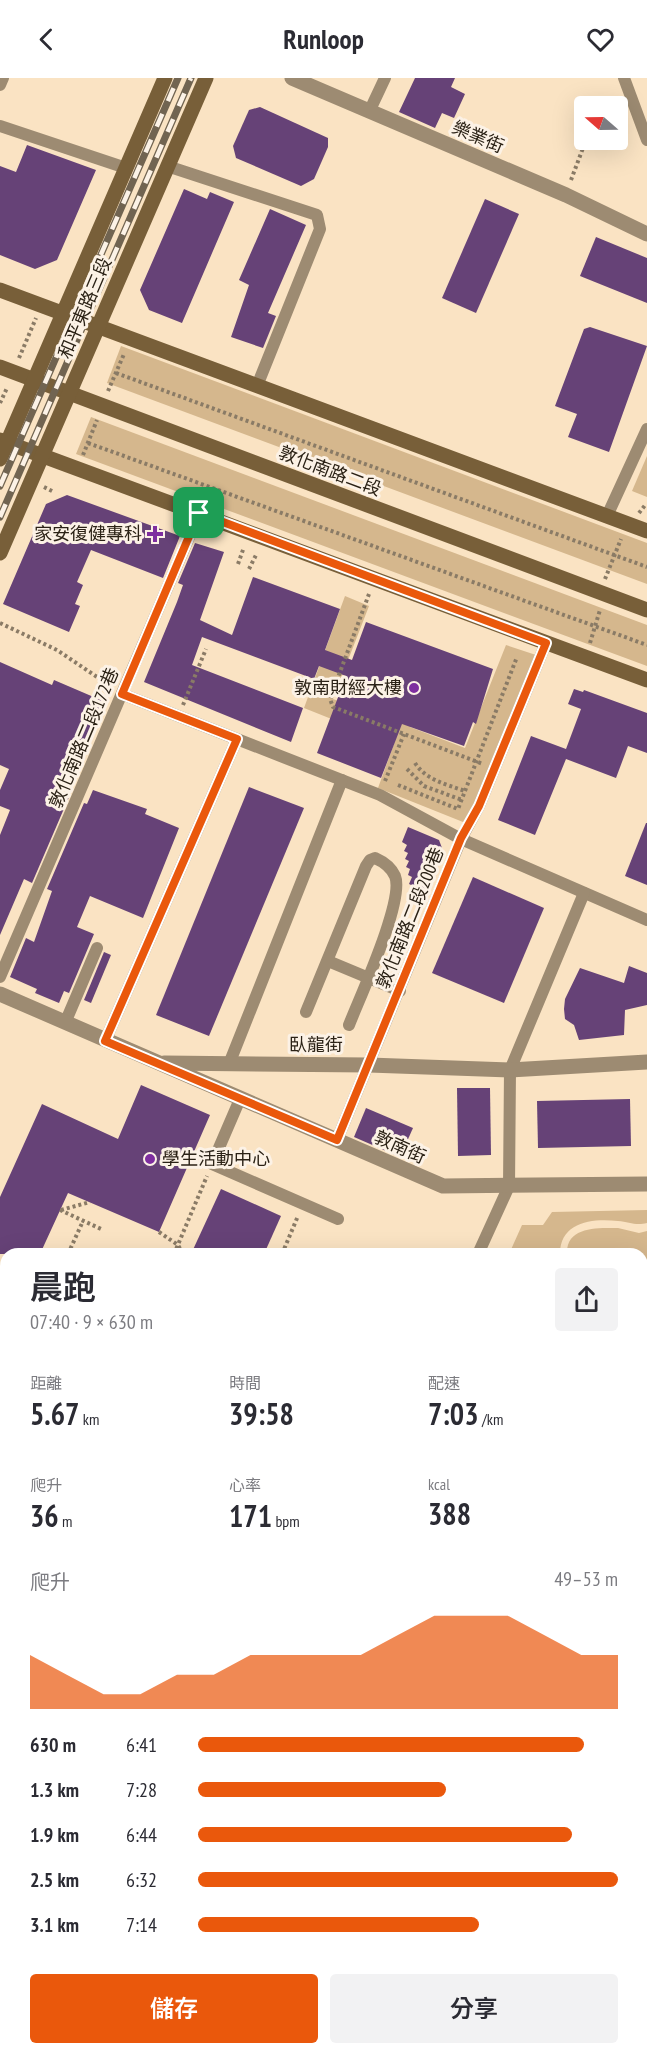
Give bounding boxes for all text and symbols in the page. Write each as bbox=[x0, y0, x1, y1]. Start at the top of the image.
text: Runloop bbox=[283, 22, 364, 56]
icon: back bbox=[30, 23, 63, 56]
icon: heart bbox=[584, 23, 617, 56]
north arrow bbox=[574, 96, 628, 150]
map controls bbox=[574, 96, 628, 150]
street label: 樂業街 bbox=[449, 115, 508, 158]
street label: 和平東路三段 bbox=[53, 254, 116, 362]
street label: 敦化南路二段 bbox=[276, 440, 385, 501]
pin bbox=[173, 487, 224, 538]
icon: arrive bbox=[182, 496, 215, 529]
place label: 家安復健專科 bbox=[34, 522, 142, 545]
marker: 家安復健專科 bbox=[146, 525, 164, 543]
street label: 敦化南路二段172巷 bbox=[44, 664, 123, 811]
place label: 敦南財經大樓 bbox=[294, 676, 402, 699]
marker: 敦南財經大樓 bbox=[407, 681, 421, 695]
street label: 敦化南路二段200巷 bbox=[371, 844, 448, 992]
street label: 臥龍街 bbox=[289, 1033, 343, 1056]
street label: 敦南街 bbox=[371, 1125, 430, 1168]
place label: 學生活動中心 bbox=[162, 1147, 270, 1170]
marker: 學生活動中心 bbox=[143, 1152, 157, 1166]
text: 晨跑 bbox=[30, 1265, 96, 1308]
button: share bbox=[555, 1268, 618, 1331]
text: 07:40 · 9 × 630 m bbox=[30, 1309, 153, 1335]
text: 距離 bbox=[30, 1373, 62, 1393]
text: 時間 bbox=[229, 1373, 261, 1393]
text: 配速 bbox=[428, 1373, 460, 1393]
text: 5.67 bbox=[30, 1394, 79, 1433]
text: 39:58 bbox=[229, 1394, 294, 1433]
text: 7:03 bbox=[428, 1394, 479, 1433]
text: km bbox=[79, 1409, 99, 1429]
text: /km bbox=[479, 1409, 503, 1429]
text: kcal bbox=[428, 1474, 450, 1494]
text: 爬升 bbox=[30, 1475, 62, 1495]
text: 心率 bbox=[229, 1475, 261, 1495]
text: 388 bbox=[428, 1494, 471, 1533]
text: 36 bbox=[30, 1496, 59, 1535]
text: 171 bbox=[229, 1496, 272, 1535]
text: m bbox=[59, 1511, 73, 1531]
text: bpm bbox=[272, 1511, 300, 1531]
text: 49–53 m bbox=[554, 1566, 618, 1592]
text: 爬升 bbox=[30, 1569, 70, 1595]
text: 630 m bbox=[30, 1732, 76, 1758]
text: 6:41 bbox=[126, 1732, 157, 1758]
text: 1.3 km bbox=[30, 1777, 79, 1803]
text: 7:28 bbox=[126, 1777, 157, 1803]
text: 1.9 km bbox=[30, 1822, 79, 1848]
text: 6:44 bbox=[126, 1822, 157, 1848]
text: 2.5 km bbox=[30, 1867, 79, 1893]
text: 6:32 bbox=[126, 1867, 157, 1893]
text: 3.1 km bbox=[30, 1912, 79, 1938]
text: 7:14 bbox=[126, 1912, 157, 1938]
button: 儲存 bbox=[30, 1974, 318, 2043]
button: 分享 bbox=[330, 1974, 618, 2043]

